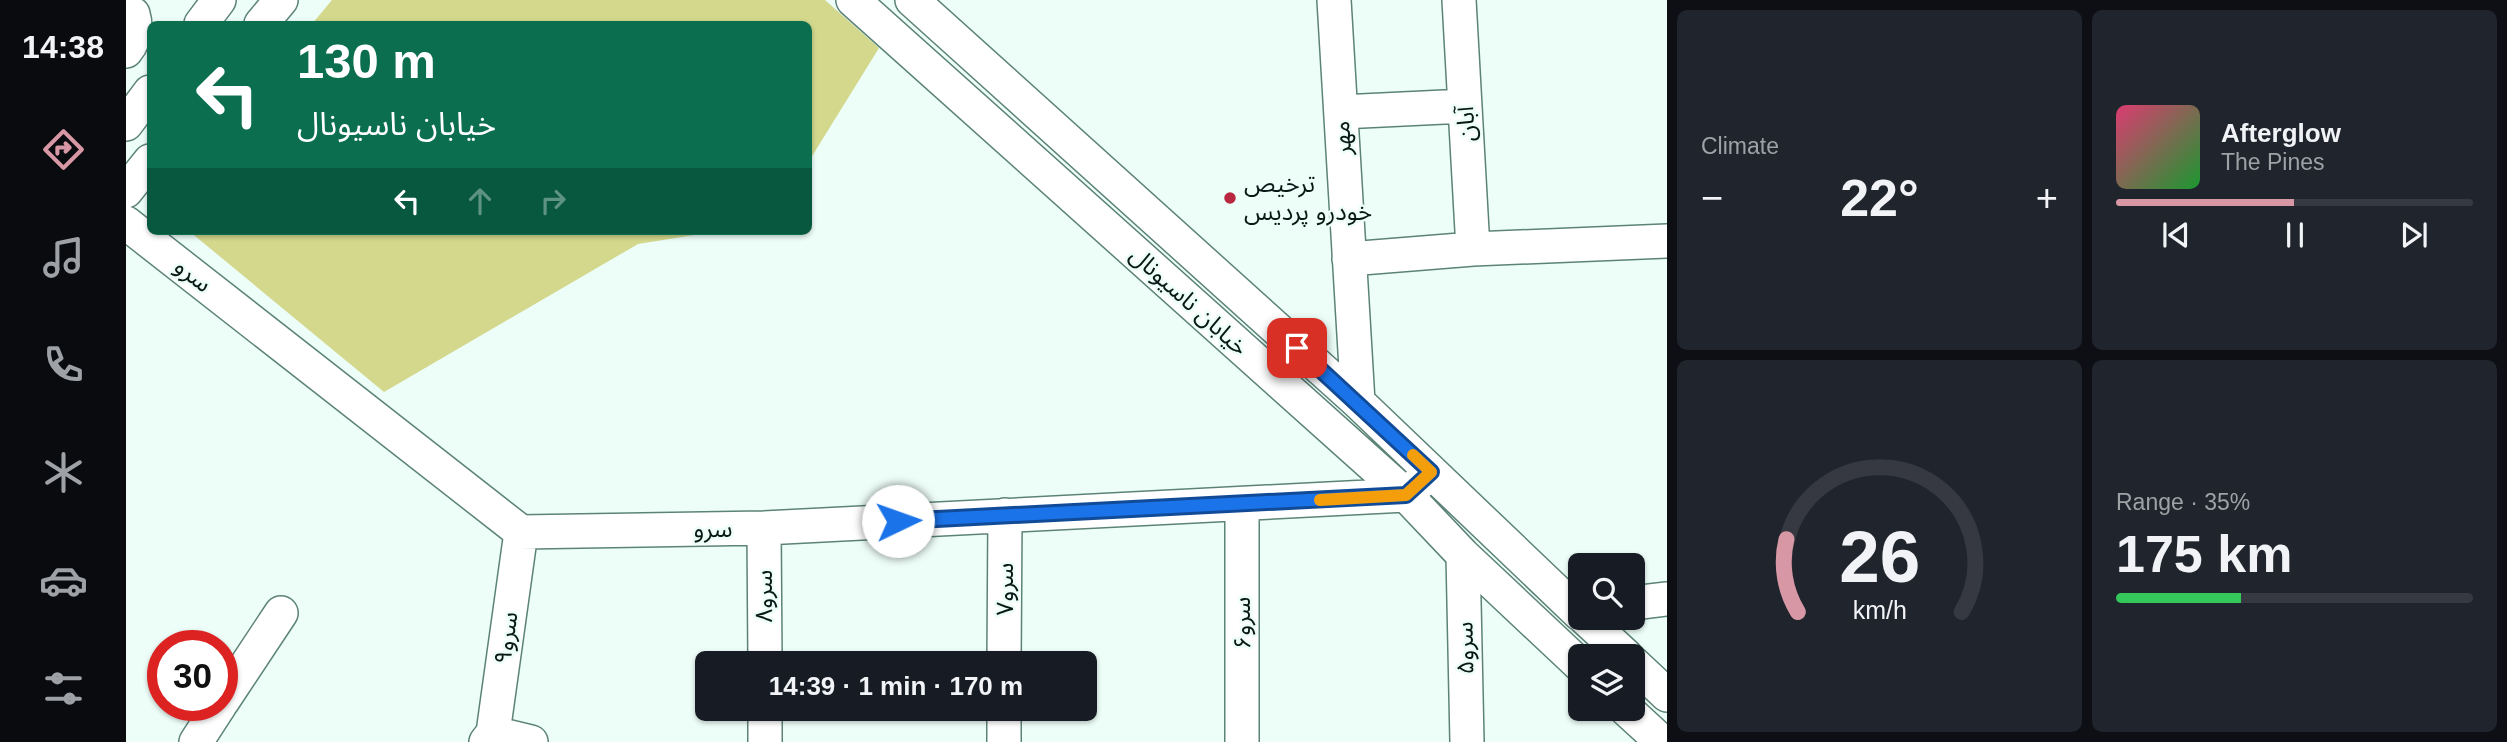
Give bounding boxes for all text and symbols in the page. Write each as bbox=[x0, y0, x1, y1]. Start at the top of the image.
text: 14:38 bbox=[22, 29, 104, 65]
text: 130 m bbox=[297, 34, 436, 88]
icon: left bbox=[182, 49, 273, 140]
street label: آبان bbox=[1451, 105, 1481, 142]
text: خیابان ناسیونال bbox=[297, 106, 496, 142]
text: Afterglow bbox=[2221, 118, 2341, 148]
street label: مهر bbox=[1327, 120, 1357, 157]
icon: directions bbox=[39, 125, 88, 174]
text: Climate bbox=[1701, 133, 1779, 159]
text: The Pines bbox=[2221, 149, 2325, 175]
text: 22° bbox=[1840, 169, 1919, 227]
place label: ترخیص خودرو پردیس bbox=[1244, 170, 1372, 227]
text: − bbox=[1701, 177, 1723, 219]
text: + bbox=[2036, 177, 2058, 219]
icon: left bbox=[388, 182, 426, 220]
icon: ahead bbox=[461, 182, 499, 220]
icon: right bbox=[534, 182, 572, 220]
marker: ترخیص خودرو پردیس bbox=[1222, 190, 1238, 206]
icon: previous bbox=[2157, 216, 2195, 254]
icon: pause bbox=[2276, 216, 2314, 254]
icon: next bbox=[2395, 216, 2433, 254]
icon: music bbox=[39, 233, 88, 282]
street label: خیابان ناسیونال bbox=[1124, 241, 1254, 361]
street label: سرو bbox=[169, 252, 217, 298]
pin bbox=[1267, 318, 1327, 378]
icon: arrive bbox=[1278, 329, 1316, 367]
icon: phone bbox=[39, 340, 88, 389]
icon: climate bbox=[39, 448, 88, 497]
position arrow bbox=[861, 484, 935, 558]
text: Range · 35% bbox=[2116, 489, 2250, 515]
street label: سرو bbox=[693, 515, 733, 543]
text: 26 bbox=[1839, 516, 1920, 597]
text: 175 km bbox=[2116, 525, 2292, 583]
map controls bbox=[1568, 553, 1645, 721]
button: search bbox=[1568, 553, 1645, 630]
icon: car bbox=[39, 556, 88, 605]
street label: سرو۷ bbox=[991, 563, 1019, 615]
street label: سرو۸ bbox=[750, 570, 778, 622]
text: km/h bbox=[1852, 596, 1907, 624]
street label: سرو۶ bbox=[1228, 597, 1256, 649]
street label: سرو۹ bbox=[488, 610, 524, 666]
street label: سرو۵ bbox=[1451, 621, 1479, 675]
speed limit sign: 30 bbox=[147, 630, 238, 721]
button: layers bbox=[1568, 644, 1645, 721]
icon: filters bbox=[39, 664, 88, 713]
text: 14:39 · 1 min · 170 m bbox=[769, 671, 1023, 701]

